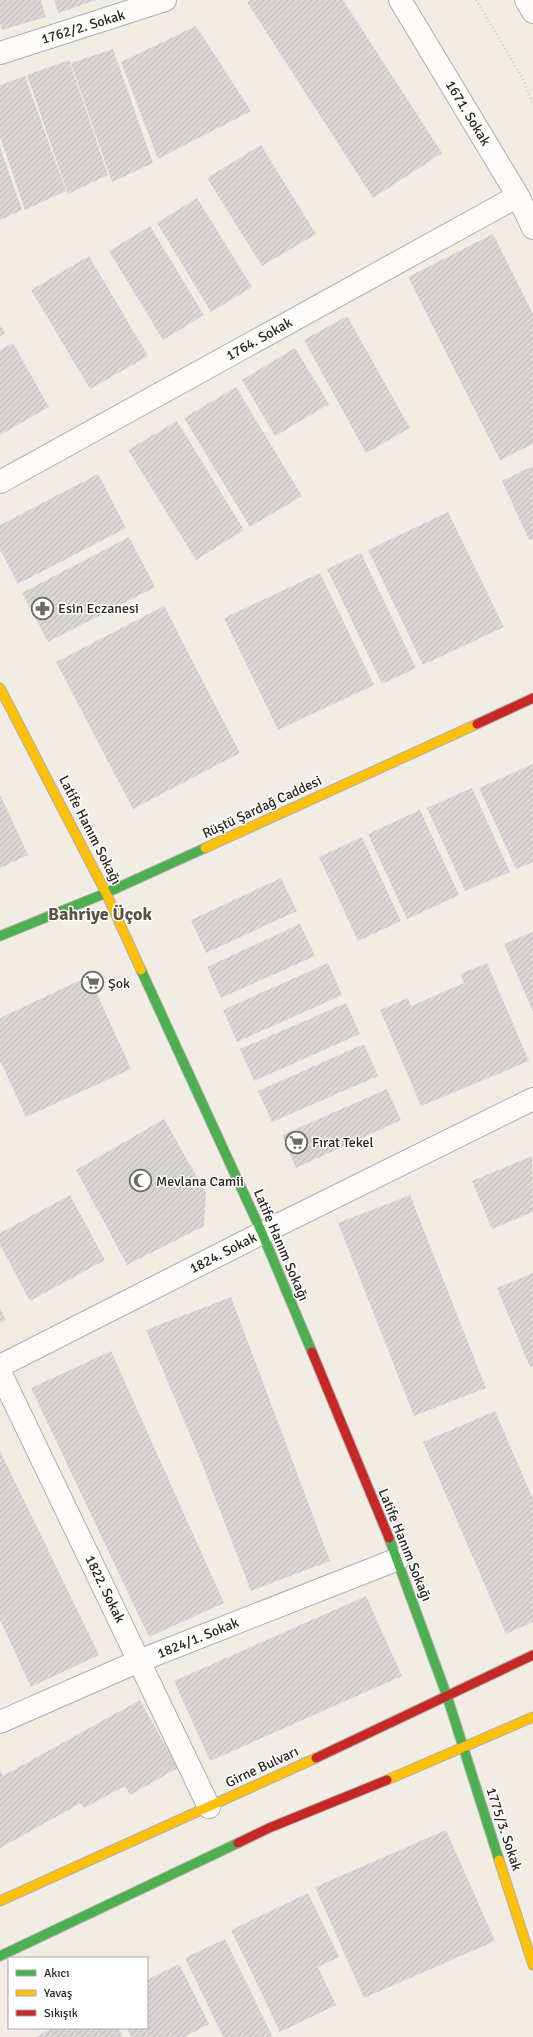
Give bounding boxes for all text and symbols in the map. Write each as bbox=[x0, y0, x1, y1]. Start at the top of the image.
street label: 1762/2. Sokak bbox=[39, 6, 127, 48]
street label: 1671. Sokak bbox=[442, 77, 494, 149]
street label: 1764. Sokak bbox=[223, 314, 295, 364]
pharmacy icon: Esin Eczanesi bbox=[29, 595, 55, 621]
place label: Esin Eczanesi bbox=[58, 600, 139, 617]
street label: Rüştü Şardağ Caddesi bbox=[200, 772, 324, 842]
street label: Latife Hanım Sokağı bbox=[55, 773, 125, 887]
district label: Bahriye Üçok bbox=[48, 903, 152, 925]
supermarket icon: Şok bbox=[79, 970, 105, 996]
place label: Şok bbox=[108, 975, 130, 992]
supermarket icon: Fırat Tekel bbox=[284, 1129, 310, 1155]
place label: Fırat Tekel bbox=[312, 1134, 374, 1151]
mosque icon: Mevlana Camii bbox=[128, 1168, 154, 1194]
place label: Mevlana Camii bbox=[156, 1173, 244, 1190]
street label: Latife Hanım Sokağı bbox=[250, 1186, 312, 1304]
street label: 1824. Sokak bbox=[187, 1229, 259, 1277]
street label: Latife Hanım Sokağı bbox=[375, 1486, 435, 1604]
street label: 1822. Sokak bbox=[81, 1552, 129, 1626]
street label: 1824/1. Sokak bbox=[155, 1614, 241, 1662]
street label: Girne Bulvarı bbox=[223, 1743, 301, 1791]
street label: 1775/3. Sokak bbox=[483, 1785, 525, 1873]
legend bbox=[8, 1957, 148, 2029]
text: Akıcı bbox=[44, 1966, 70, 1981]
text: Yavaş bbox=[44, 1986, 72, 2001]
text: Sıkışık bbox=[44, 2006, 78, 2021]

